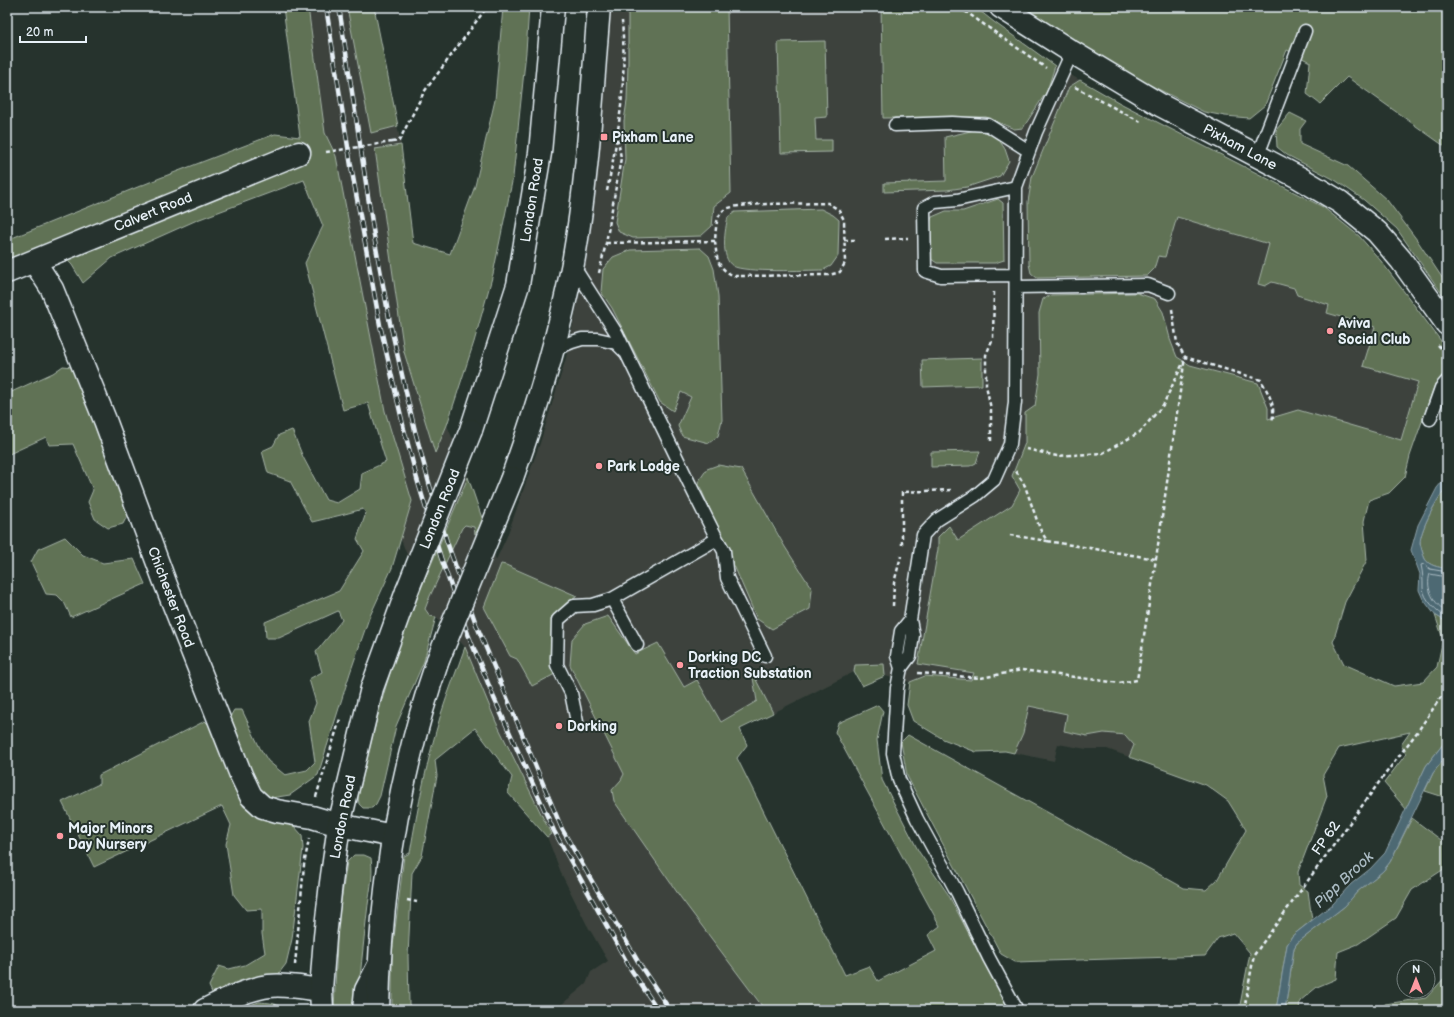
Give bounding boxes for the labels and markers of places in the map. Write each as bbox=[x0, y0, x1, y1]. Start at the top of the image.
place label: Pixham Lane bbox=[612, 129, 694, 146]
marker: Pixham Lane bbox=[599, 132, 609, 142]
place label: Aviva Social Club bbox=[1337, 315, 1410, 348]
marker: Aviva Social Club bbox=[1325, 326, 1335, 336]
place label: Park Lodge bbox=[607, 458, 680, 475]
marker: Park Lodge bbox=[594, 461, 604, 471]
place label: Dorking DC Traction Substation bbox=[688, 649, 812, 682]
marker: Dorking DC Traction Substation bbox=[675, 660, 685, 670]
place label: Dorking bbox=[567, 718, 617, 735]
marker: Dorking bbox=[554, 721, 564, 731]
place label: Major Minors Day Nursery bbox=[68, 820, 153, 853]
marker: Major Minors Day Nursery bbox=[55, 831, 65, 841]

